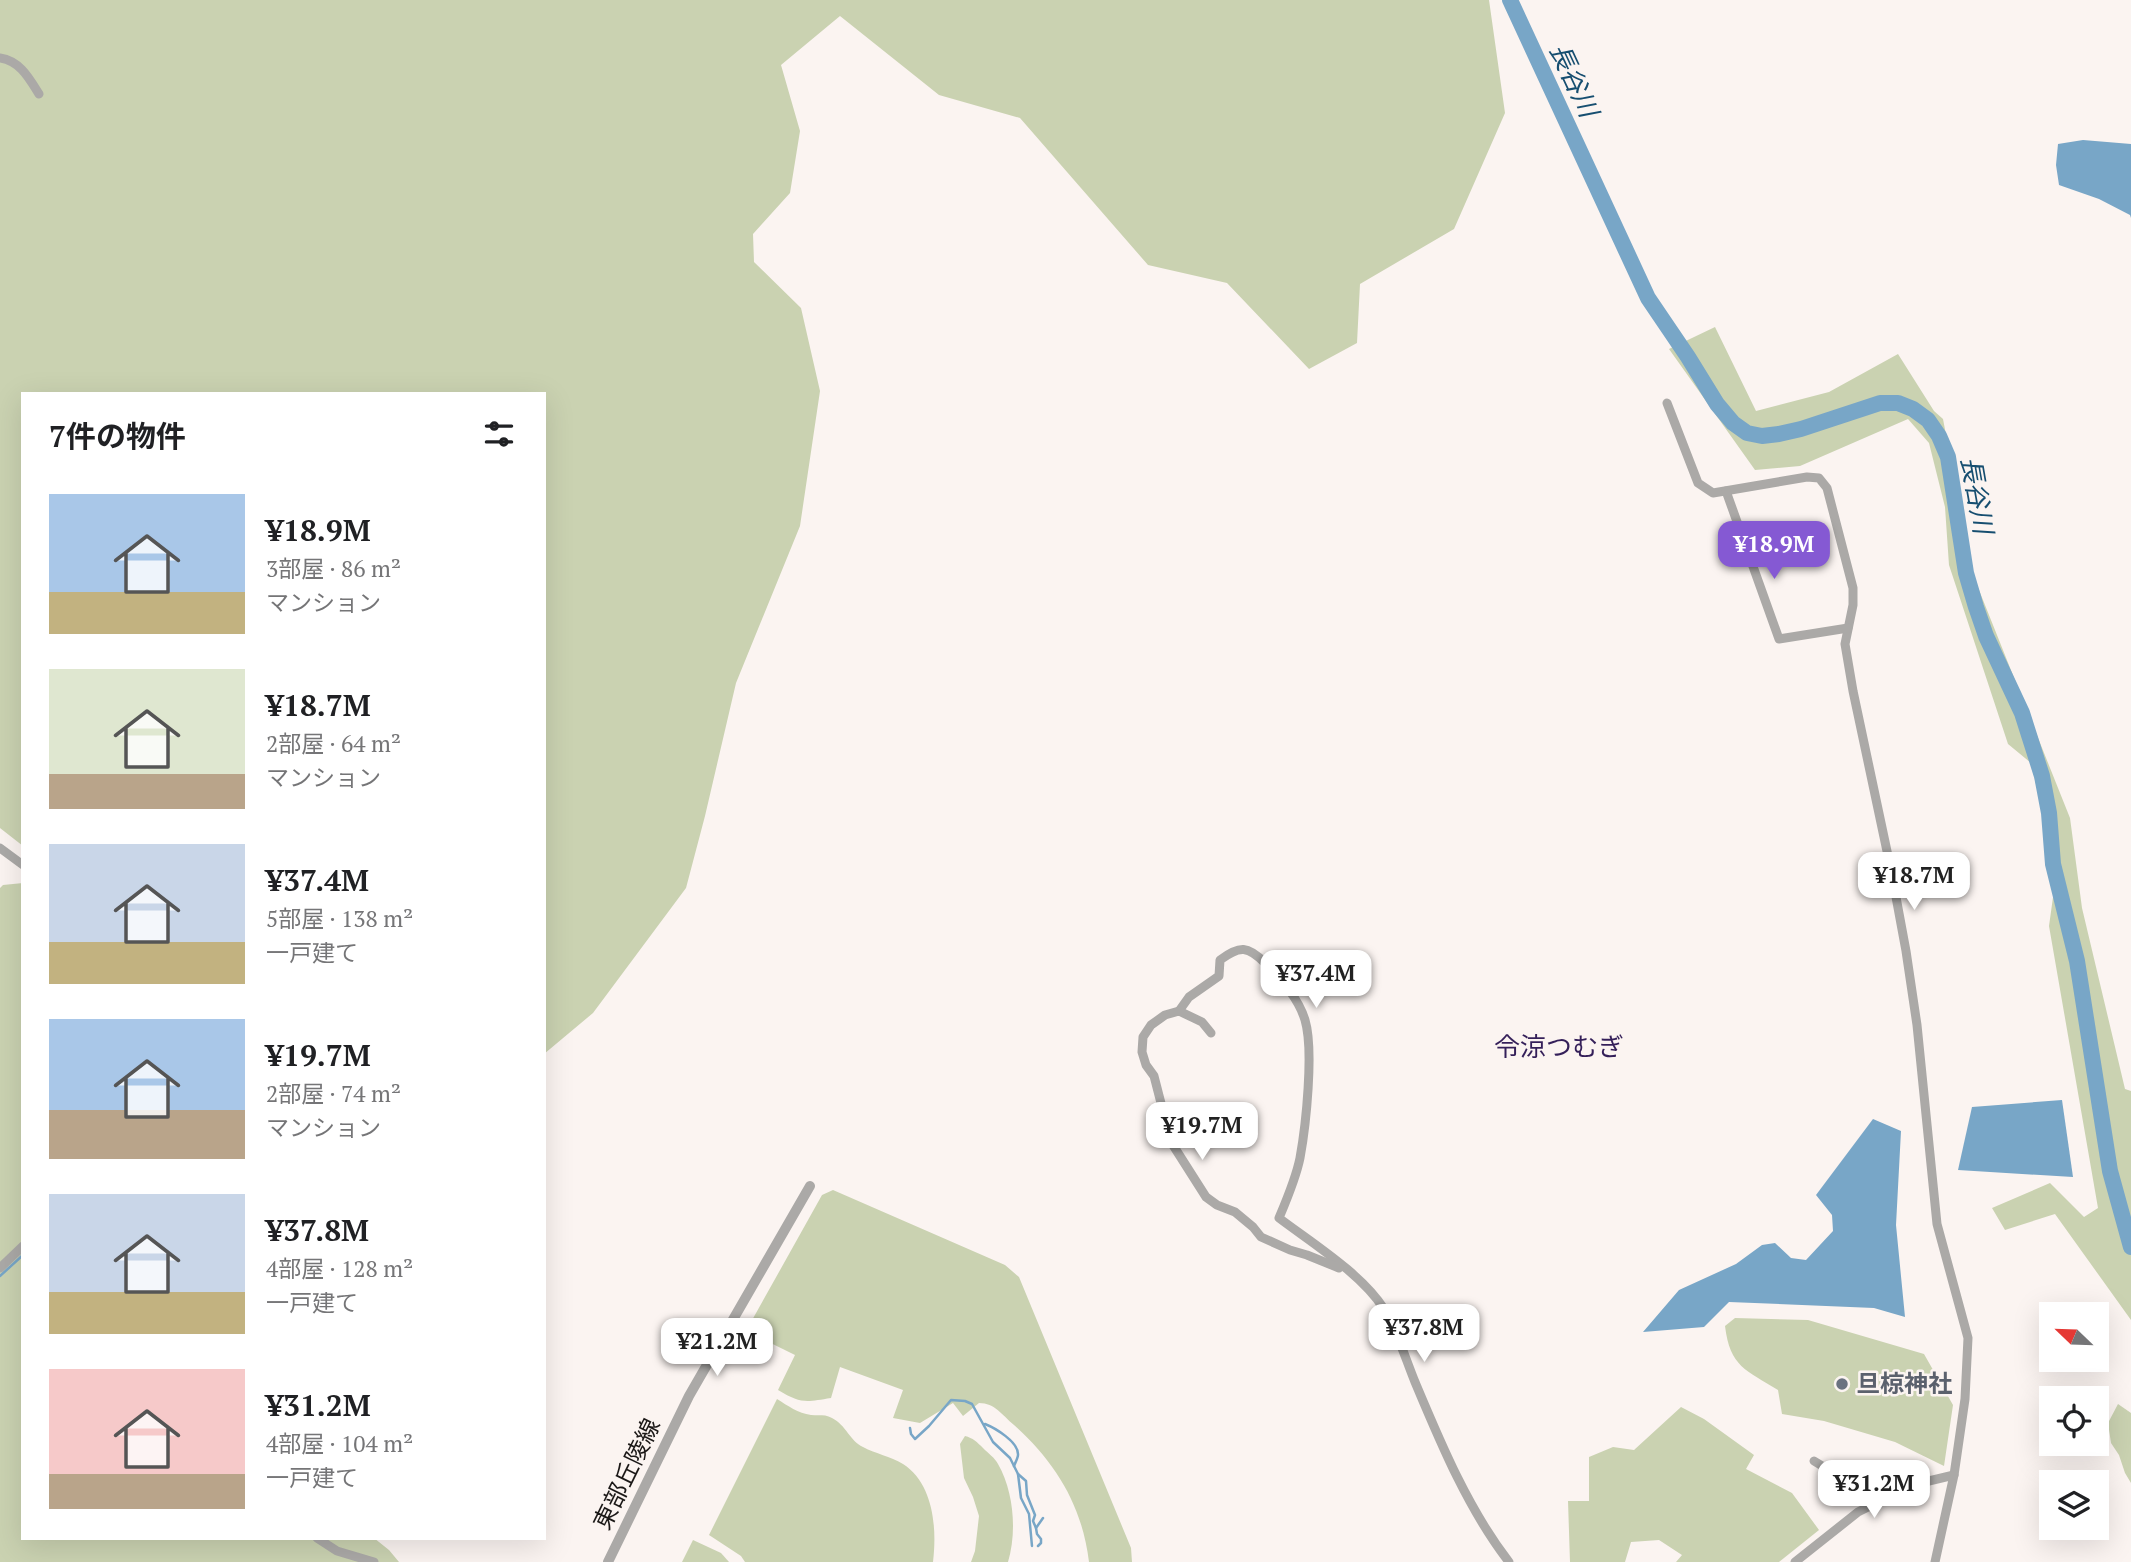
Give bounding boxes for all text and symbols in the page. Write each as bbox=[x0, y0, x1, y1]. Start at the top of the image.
water label: 長谷川 bbox=[1543, 37, 1608, 125]
icon: filters bbox=[480, 415, 518, 453]
text: 7件の物件 bbox=[49, 416, 186, 456]
water label: 長谷川 bbox=[1954, 453, 2002, 539]
text: ¥18.9M bbox=[266, 510, 371, 550]
icon: home bbox=[105, 522, 189, 606]
pin: ¥18.9M bbox=[1717, 522, 1831, 581]
text: ¥18.9M bbox=[1734, 528, 1814, 559]
text: 3部屋 · 86 m² bbox=[266, 553, 401, 584]
text: マンション bbox=[266, 587, 381, 618]
text: ¥18.7M bbox=[266, 685, 371, 725]
icon: home bbox=[105, 697, 189, 781]
text: 2部屋 · 64 m² bbox=[266, 728, 401, 759]
text: マンション bbox=[266, 762, 381, 793]
pin: ¥18.7M bbox=[1857, 852, 1971, 912]
text: ¥18.7M bbox=[1874, 859, 1954, 890]
text: ¥37.4M bbox=[266, 860, 369, 900]
icon: home bbox=[105, 872, 189, 956]
text: 5部屋 · 138 m² bbox=[266, 903, 413, 934]
text: 一戸建て bbox=[266, 937, 358, 968]
pin: ¥37.4M bbox=[1259, 950, 1373, 1010]
text: ¥37.4M bbox=[1277, 957, 1355, 988]
district label: 令涼つむぎ bbox=[1494, 1029, 1624, 1063]
text: ¥19.7M bbox=[266, 1035, 371, 1075]
icon: home bbox=[105, 1047, 189, 1131]
text: 2部屋 · 74 m² bbox=[266, 1078, 401, 1109]
pin: ¥19.7M bbox=[1145, 1102, 1259, 1162]
text: ¥19.7M bbox=[1162, 1109, 1242, 1140]
text: マンション bbox=[266, 1112, 381, 1143]
text: ¥37.8M bbox=[266, 1210, 369, 1250]
icon: home bbox=[105, 1222, 189, 1306]
text: 4部屋 · 128 m² bbox=[266, 1253, 413, 1284]
text: 一戸建て bbox=[266, 1287, 358, 1318]
north arrow bbox=[2039, 1302, 2109, 1372]
map controls bbox=[2039, 1302, 2109, 1540]
pin: ¥37.8M bbox=[1367, 1304, 1481, 1364]
text: ¥37.8M bbox=[1385, 1311, 1463, 1342]
pin: ¥21.2M bbox=[660, 1318, 774, 1378]
text: ¥21.2M bbox=[677, 1325, 757, 1356]
place label: 旦椋神社 bbox=[1856, 1367, 1952, 1399]
marker: 旦椋神社 bbox=[1834, 1376, 1850, 1392]
text: ¥31.2M bbox=[266, 1385, 371, 1425]
button: locate bbox=[2039, 1386, 2109, 1456]
icon: home bbox=[105, 1397, 189, 1481]
street label: 東部丘陵線 bbox=[585, 1413, 667, 1535]
text: 4部屋 · 104 m² bbox=[266, 1428, 413, 1459]
pin: ¥31.2M bbox=[1817, 1460, 1931, 1520]
text: 一戸建て bbox=[266, 1462, 358, 1493]
text: ¥31.2M bbox=[1834, 1467, 1914, 1498]
button: layers bbox=[2039, 1470, 2109, 1540]

